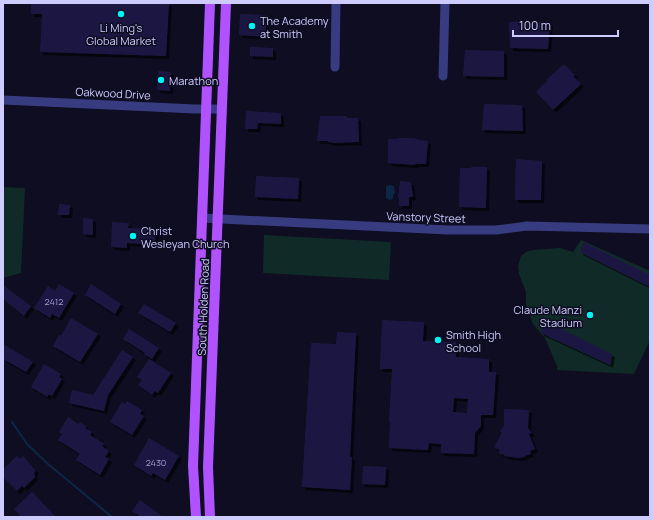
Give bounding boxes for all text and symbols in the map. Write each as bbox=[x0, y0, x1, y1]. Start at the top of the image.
marker: Li Ming's Global Market bbox=[116, 9, 126, 19]
scale bar bbox=[513, 12, 618, 38]
place label: The Academy at Smith bbox=[260, 13, 329, 41]
text: 100 m bbox=[519, 17, 551, 34]
place label: Li Ming's Global Market bbox=[86, 20, 156, 48]
marker: The Academy at Smith bbox=[247, 21, 257, 31]
place label: Marathon bbox=[169, 73, 218, 88]
marker: Marathon bbox=[156, 75, 166, 85]
street label: Oakwood Drive bbox=[75, 84, 152, 102]
street label: Vanstory Street bbox=[386, 208, 466, 226]
place label: Christ Wesleyan Church bbox=[141, 223, 230, 251]
marker: Christ Wesleyan Church bbox=[128, 231, 138, 241]
street label: South Holden Road bbox=[194, 258, 212, 356]
house number: 2412 bbox=[45, 295, 63, 308]
place label: Claude Manzi Stadium bbox=[513, 302, 582, 330]
marker: Claude Manzi Stadium bbox=[585, 310, 595, 320]
place label: Smith High School bbox=[446, 327, 501, 355]
marker: Smith High School bbox=[433, 335, 443, 345]
house number: 2430 bbox=[146, 456, 166, 469]

